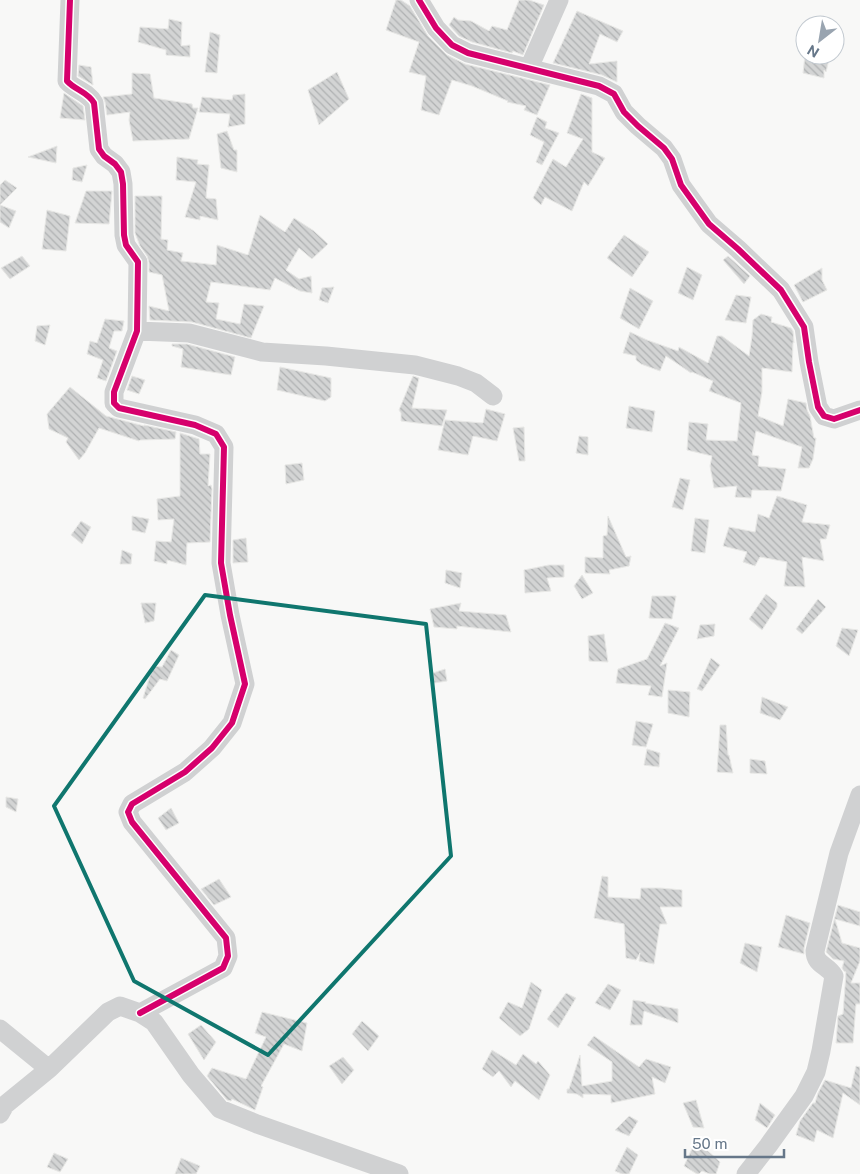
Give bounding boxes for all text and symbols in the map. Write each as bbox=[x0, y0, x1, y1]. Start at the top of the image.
north arrow bbox=[795, 15, 845, 65]
text: N bbox=[804, 41, 822, 61]
scale bar bbox=[685, 1126, 784, 1158]
text: 50 m bbox=[692, 1135, 727, 1152]

